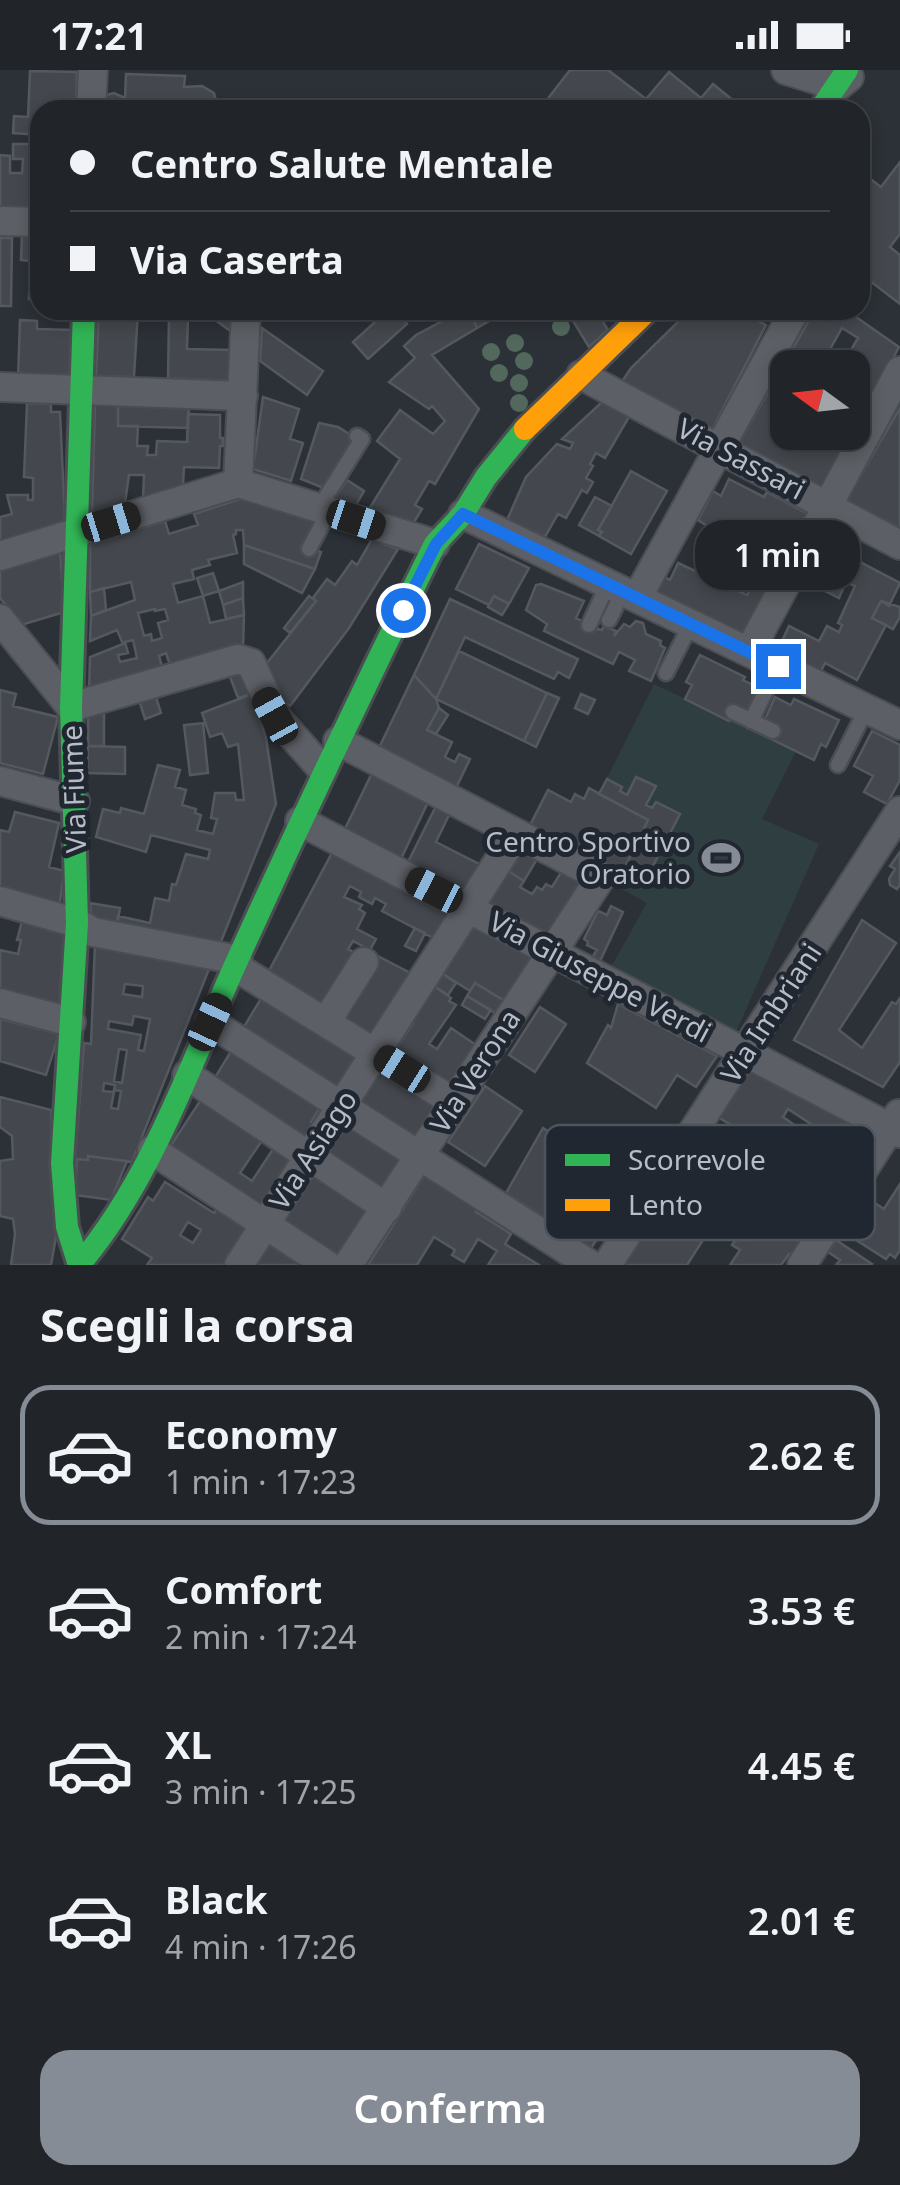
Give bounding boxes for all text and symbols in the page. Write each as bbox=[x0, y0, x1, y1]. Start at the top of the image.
text: 17:21 bbox=[50, 9, 148, 61]
text: Centro Salute Mentale bbox=[130, 137, 553, 189]
text: Via Caserta bbox=[130, 233, 344, 285]
north arrow bbox=[770, 350, 870, 450]
map controls bbox=[770, 350, 870, 450]
street label: Via Sassari bbox=[671, 409, 812, 508]
car bbox=[323, 496, 389, 544]
car bbox=[78, 499, 144, 545]
callout: 1 min bbox=[696, 521, 860, 591]
text: 1 min bbox=[734, 533, 821, 576]
route start bbox=[381, 588, 426, 633]
route end bbox=[756, 644, 801, 689]
car bbox=[247, 682, 303, 750]
street label: Via Fiume bbox=[52, 724, 94, 854]
place label: Centro Sportivo Oratorio bbox=[485, 822, 691, 892]
sports icon: Centro Sportivo Oratorio bbox=[700, 837, 742, 879]
car bbox=[400, 863, 468, 917]
street label: Via Giuseppe Verdi bbox=[483, 902, 718, 1051]
street label: Via Imbriani bbox=[711, 935, 829, 1089]
car bbox=[184, 988, 236, 1056]
street label: Via Verona bbox=[420, 1001, 528, 1140]
car bbox=[369, 1040, 435, 1098]
street label: Via Asiago bbox=[259, 1082, 365, 1217]
legend bbox=[545, 1125, 875, 1240]
text: Scorrevole bbox=[628, 1140, 766, 1178]
text: Lento bbox=[628, 1185, 703, 1223]
text: Scegli la corsa bbox=[40, 1294, 355, 1355]
text: Economy bbox=[165, 1408, 337, 1460]
icon: car bbox=[45, 1410, 135, 1500]
text: 2.62 € bbox=[748, 1429, 855, 1481]
text: 1 min · 17:23 bbox=[165, 1460, 357, 1503]
text: Comfort bbox=[165, 1563, 322, 1615]
icon: car bbox=[45, 1565, 135, 1655]
text: 3.53 € bbox=[748, 1584, 855, 1636]
text: 2 min · 17:24 bbox=[165, 1615, 357, 1658]
text: XL bbox=[165, 1718, 212, 1770]
icon: car bbox=[45, 1720, 135, 1810]
text: 4.45 € bbox=[748, 1739, 855, 1791]
text: 3 min · 17:25 bbox=[165, 1770, 357, 1813]
text: Black bbox=[165, 1873, 268, 1925]
icon: car bbox=[45, 1875, 135, 1965]
text: 2.01 € bbox=[748, 1894, 855, 1946]
text: 4 min · 17:26 bbox=[165, 1925, 357, 1968]
button: Conferma bbox=[40, 2050, 860, 2165]

